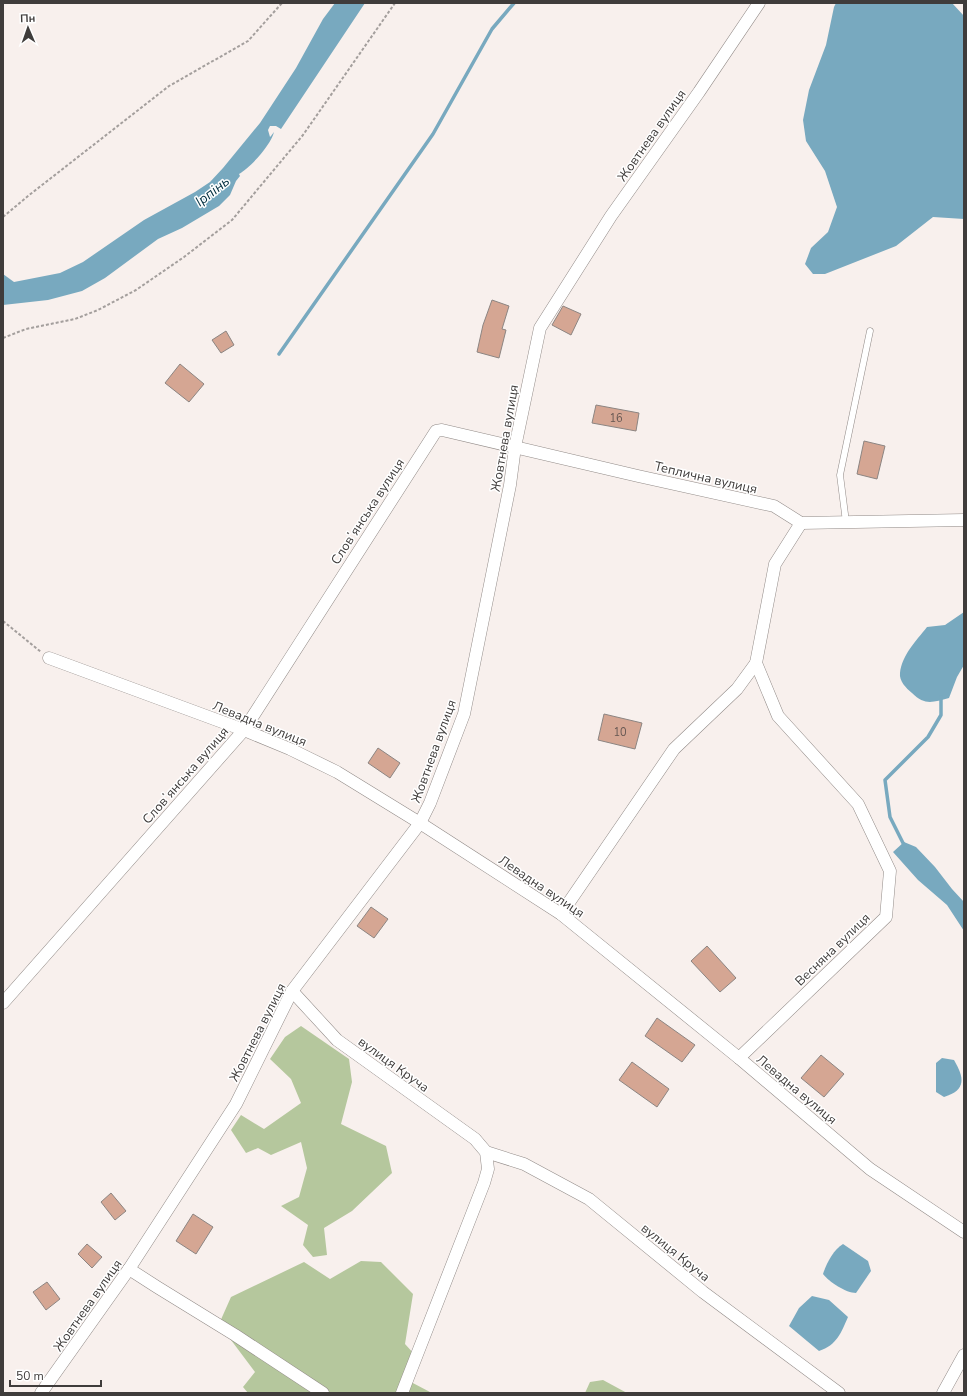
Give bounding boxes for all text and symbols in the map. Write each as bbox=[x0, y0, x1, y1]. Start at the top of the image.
north arrow bbox=[8, 8, 48, 48]
text: Пн bbox=[20, 11, 35, 26]
street label: Жовтнева вулиця bbox=[613, 86, 690, 185]
water label: Ірпінь bbox=[191, 172, 234, 211]
street label: Жовтнева вулиця bbox=[487, 383, 523, 493]
house number: 16 bbox=[609, 411, 623, 426]
street label: Словʼянська вулиця bbox=[327, 455, 409, 568]
street label: Теплична вулиця bbox=[653, 457, 759, 499]
street label: Левадна вулиця bbox=[210, 697, 309, 751]
street label: Жовтнева вулиця bbox=[407, 697, 461, 805]
street label: Словʼянська вулиця bbox=[139, 723, 233, 828]
house number: 10 bbox=[613, 725, 627, 740]
street label: Левадна вулиця bbox=[495, 851, 588, 922]
street label: Весняна вулиця bbox=[791, 909, 874, 990]
street label: Жовтнева вулиця bbox=[225, 980, 291, 1085]
street label: вулиця Круча bbox=[354, 1033, 433, 1097]
street label: Левадна вулиця bbox=[752, 1051, 840, 1129]
street label: вулиця Круча bbox=[637, 1219, 714, 1286]
street label: Жовтнева вулиця bbox=[49, 1256, 126, 1355]
scale bar bbox=[10, 1362, 101, 1388]
text: 50 m bbox=[16, 1368, 44, 1384]

